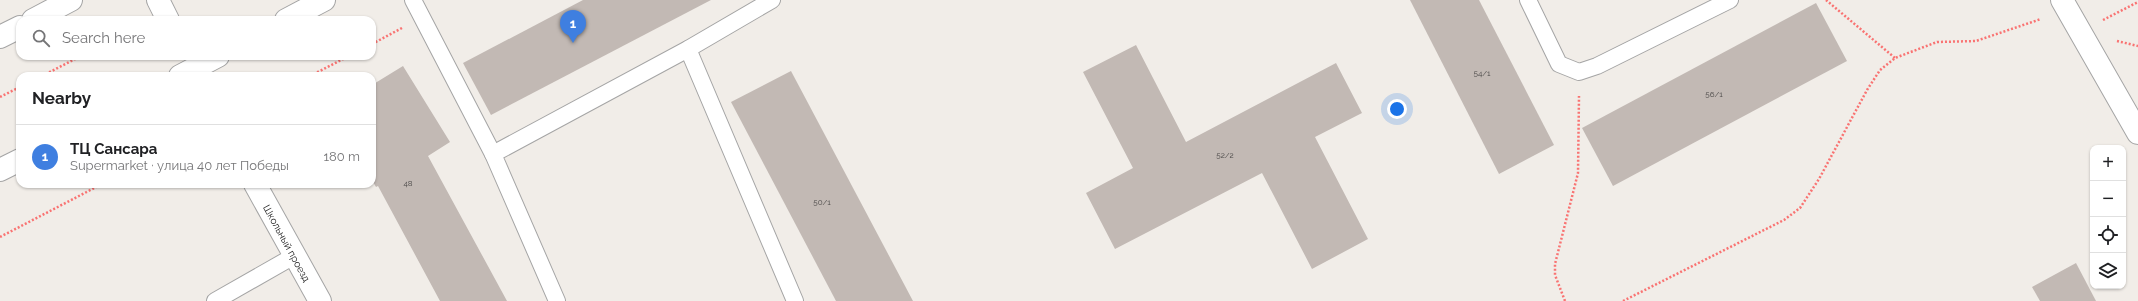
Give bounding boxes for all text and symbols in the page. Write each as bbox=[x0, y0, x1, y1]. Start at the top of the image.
pin: 1 bbox=[560, 10, 586, 43]
search box bbox=[16, 16, 376, 60]
icon: search bbox=[30, 27, 52, 49]
text: Search here bbox=[62, 29, 145, 47]
house number: 54/1 bbox=[1474, 68, 1491, 78]
text: Nearby bbox=[32, 88, 91, 108]
house number: 56/1 bbox=[1705, 89, 1723, 99]
your location bbox=[1387, 99, 1407, 119]
text: ТЦ Сансара bbox=[70, 140, 157, 158]
map controls bbox=[2090, 145, 2126, 289]
button: + bbox=[2090, 145, 2126, 181]
text: 1 bbox=[42, 149, 48, 164]
text: 180 m bbox=[324, 149, 360, 164]
house number: 52/2 bbox=[1216, 150, 1234, 160]
text: Supermarket · улица 40 лет Победы bbox=[70, 158, 289, 173]
house number: 48 bbox=[403, 178, 413, 188]
button: − bbox=[2090, 181, 2126, 217]
house number: 50/1 bbox=[813, 197, 831, 207]
street label: Школьный проезд bbox=[261, 203, 312, 284]
button: locate bbox=[2090, 217, 2126, 253]
button: layers bbox=[2090, 253, 2126, 289]

